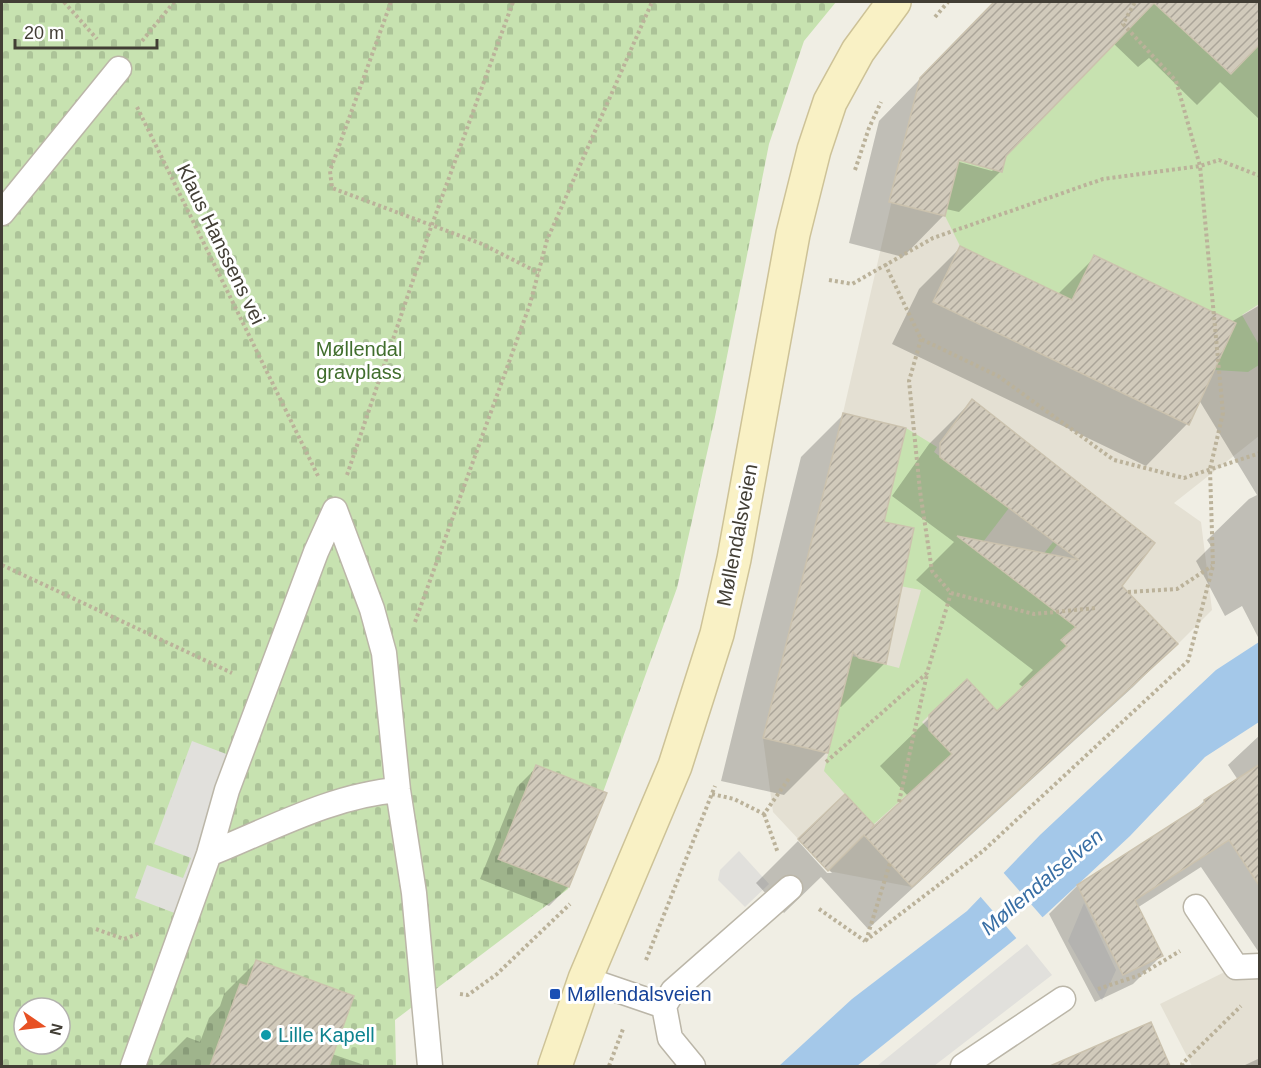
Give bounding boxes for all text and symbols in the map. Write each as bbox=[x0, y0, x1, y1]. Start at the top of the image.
scale bar bbox=[15, 12, 158, 50]
text: 20 m bbox=[24, 23, 64, 43]
street label: Klaus Hanssens vei bbox=[173, 160, 269, 328]
park label: Møllendal gravplass bbox=[316, 338, 402, 383]
street label: Møllendalsveien bbox=[712, 462, 762, 608]
water label: Møllendalselven bbox=[976, 824, 1107, 939]
place label: Møllendalsveien bbox=[567, 983, 712, 1005]
marker: Møllendalsveien bbox=[548, 987, 562, 1001]
north arrow bbox=[12, 996, 72, 1056]
text: N bbox=[46, 1022, 66, 1037]
place label: Lille Kapell bbox=[278, 1024, 375, 1046]
marker: Lille Kapell bbox=[259, 1028, 273, 1042]

